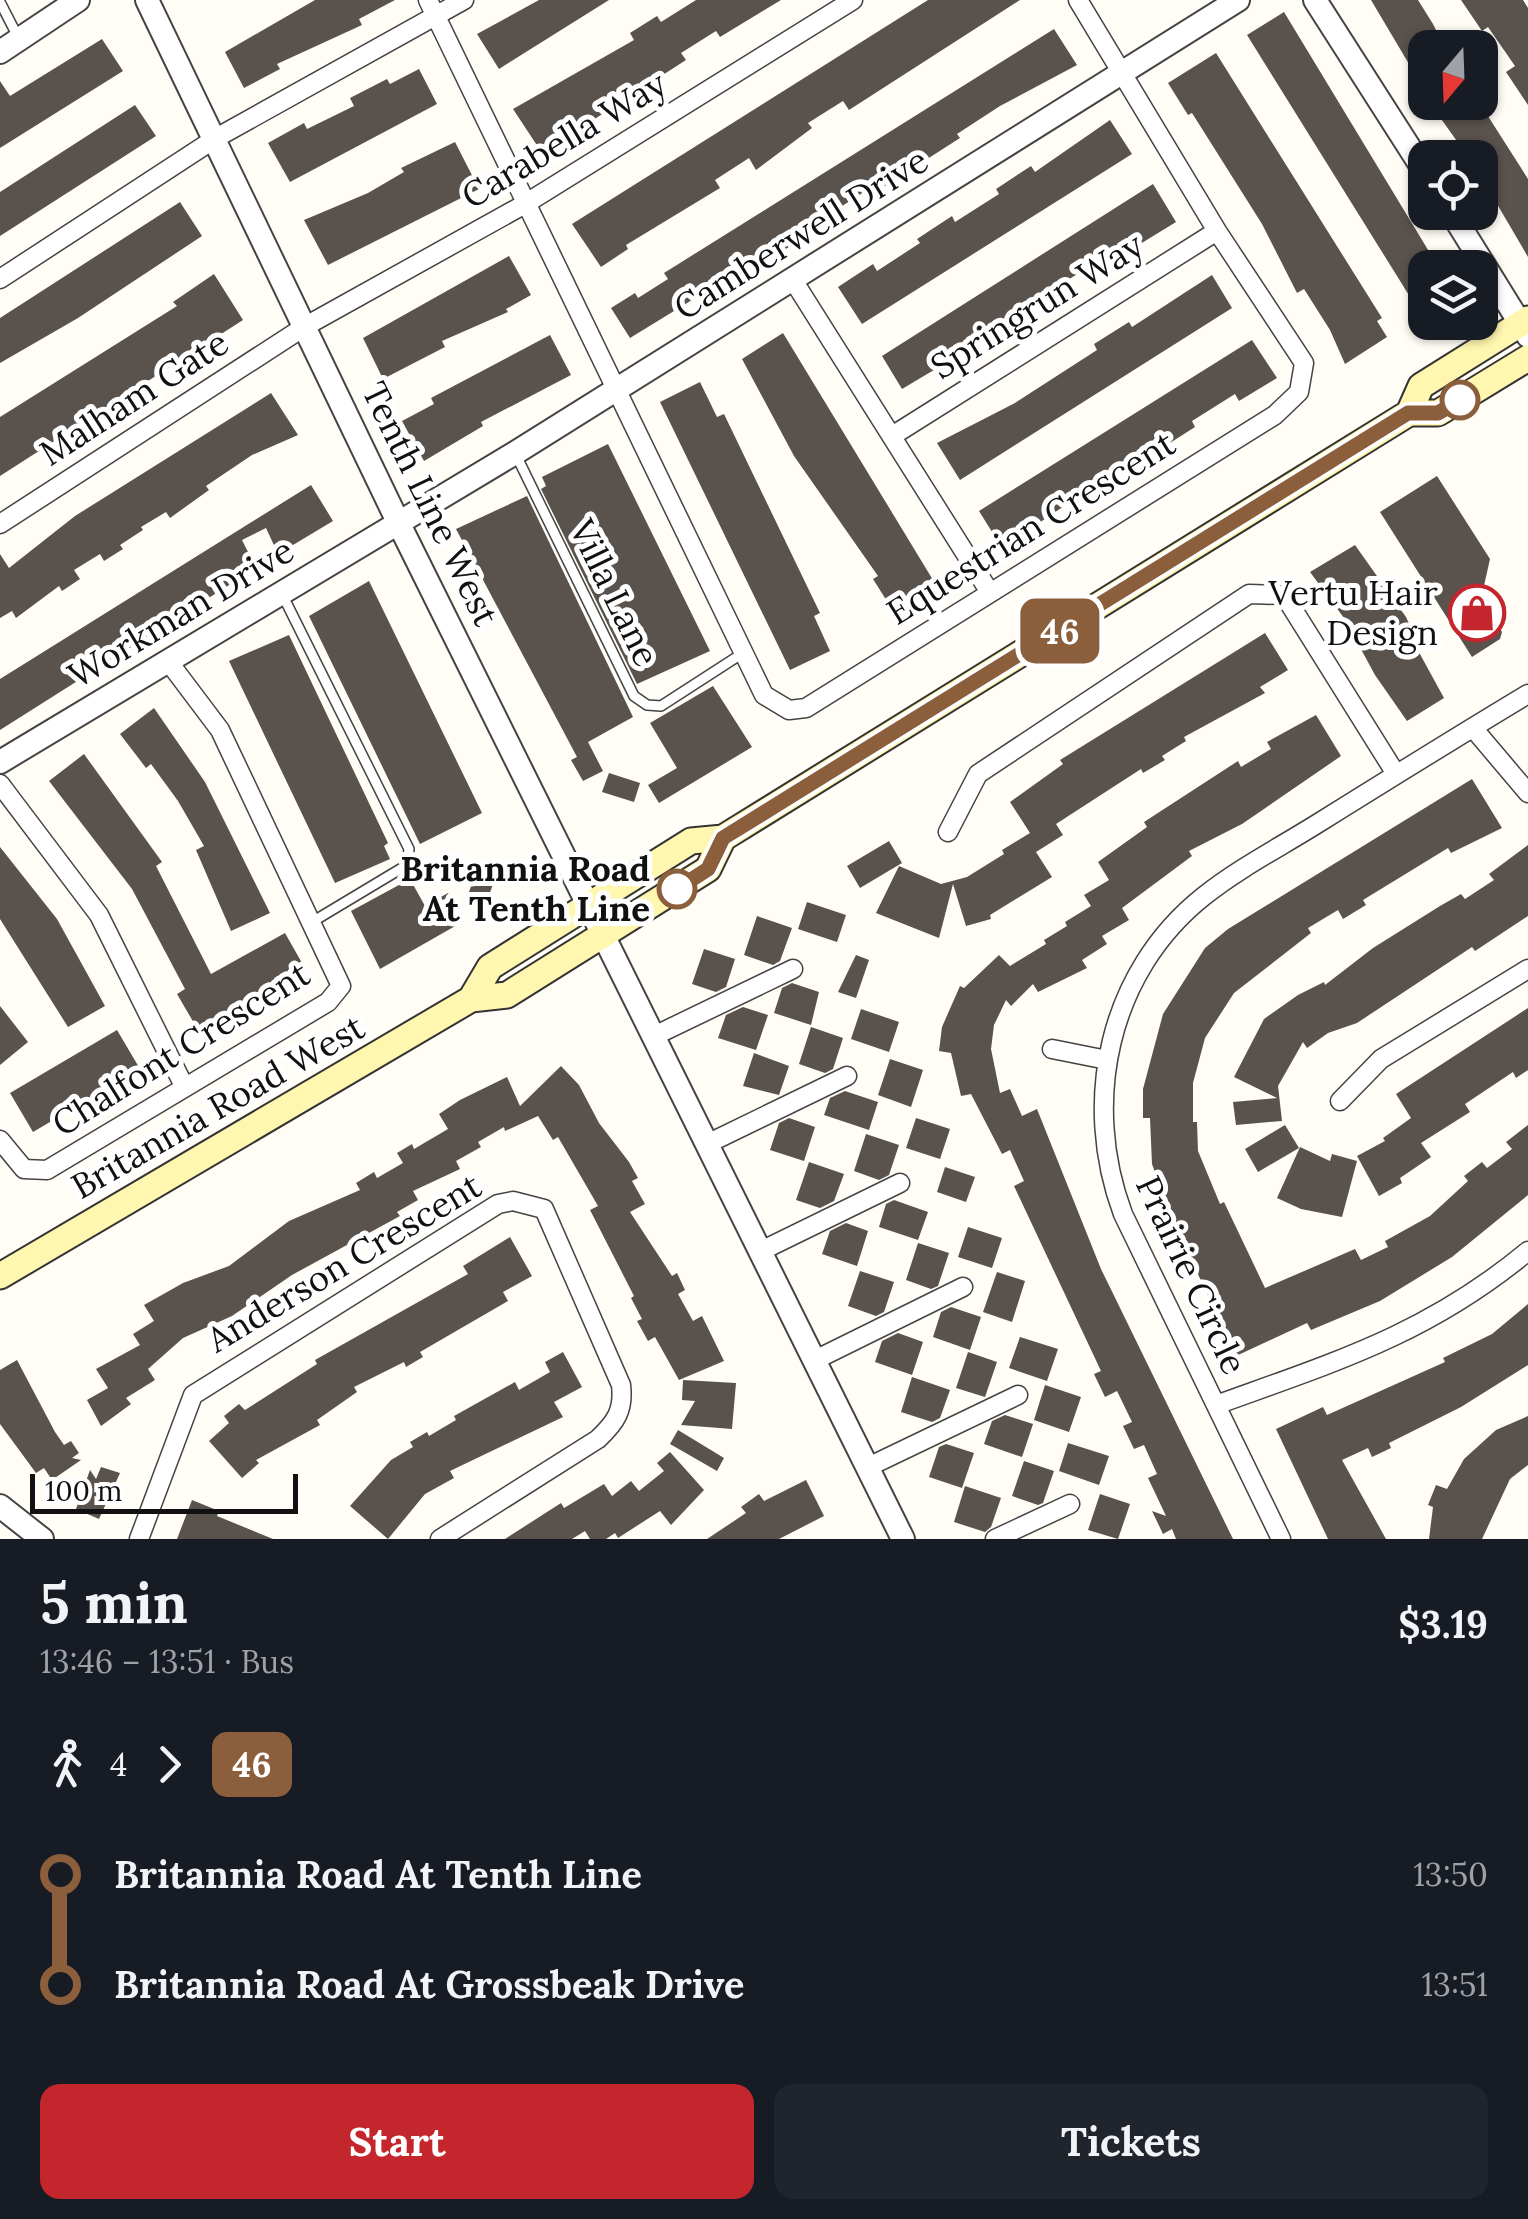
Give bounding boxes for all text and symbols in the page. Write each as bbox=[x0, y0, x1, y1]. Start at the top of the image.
north arrow bbox=[1408, 30, 1498, 120]
map controls bbox=[1408, 30, 1498, 340]
street label: Carabella Way bbox=[453, 61, 675, 218]
street label: Camberwell Drive bbox=[665, 137, 936, 330]
button: locate bbox=[1408, 140, 1498, 230]
street label: Springrun Way bbox=[922, 222, 1152, 389]
button: layers bbox=[1408, 250, 1498, 340]
street label: Malham Gate bbox=[31, 320, 237, 475]
street label: Tenth Line West bbox=[352, 374, 509, 634]
unlabelled marker bbox=[1441, 381, 1479, 419]
street label: Equestrian Crescent bbox=[878, 420, 1184, 634]
street label: Villa Lane bbox=[559, 511, 669, 674]
street label: Workman Drive bbox=[60, 528, 302, 698]
place label: Vertu Hair Design bbox=[1267, 570, 1438, 655]
shop icon: Vertu Hair Design bbox=[1447, 583, 1507, 643]
line badge: 46 bbox=[1015, 598, 1105, 664]
text: 46 bbox=[1040, 609, 1080, 654]
place label: Britannia Road At Tenth Line bbox=[400, 846, 650, 931]
marker: Britannia Road At Tenth Line bbox=[658, 870, 696, 908]
street label: Chalfont Crescent bbox=[44, 951, 318, 1146]
street label: Britannia Road West bbox=[63, 1004, 373, 1209]
street label: Anderson Crescent bbox=[198, 1163, 489, 1363]
street label: Prairie Circle bbox=[1126, 1169, 1257, 1381]
scale bar bbox=[30, 1469, 298, 1514]
text: 100 m bbox=[45, 1473, 122, 1509]
text: 5 min bbox=[40, 1568, 188, 1638]
text: $3.19 bbox=[1398, 1600, 1488, 1648]
text: 13:46 – 13:51 · Bus bbox=[40, 1641, 294, 1682]
icon: walk bbox=[40, 1737, 95, 1792]
icon: forward bbox=[142, 1737, 197, 1792]
text: 46 bbox=[232, 1742, 272, 1787]
text: 4 bbox=[110, 1744, 127, 1785]
text: Britannia Road At Tenth Line bbox=[114, 1850, 642, 1898]
text: 13:50 bbox=[1413, 1854, 1488, 1895]
text: Britannia Road At Grossbeak Drive bbox=[114, 1960, 744, 2008]
text: 13:51 bbox=[1421, 1964, 1488, 2005]
button: Start bbox=[40, 2084, 754, 2199]
button: Tickets bbox=[774, 2084, 1488, 2199]

